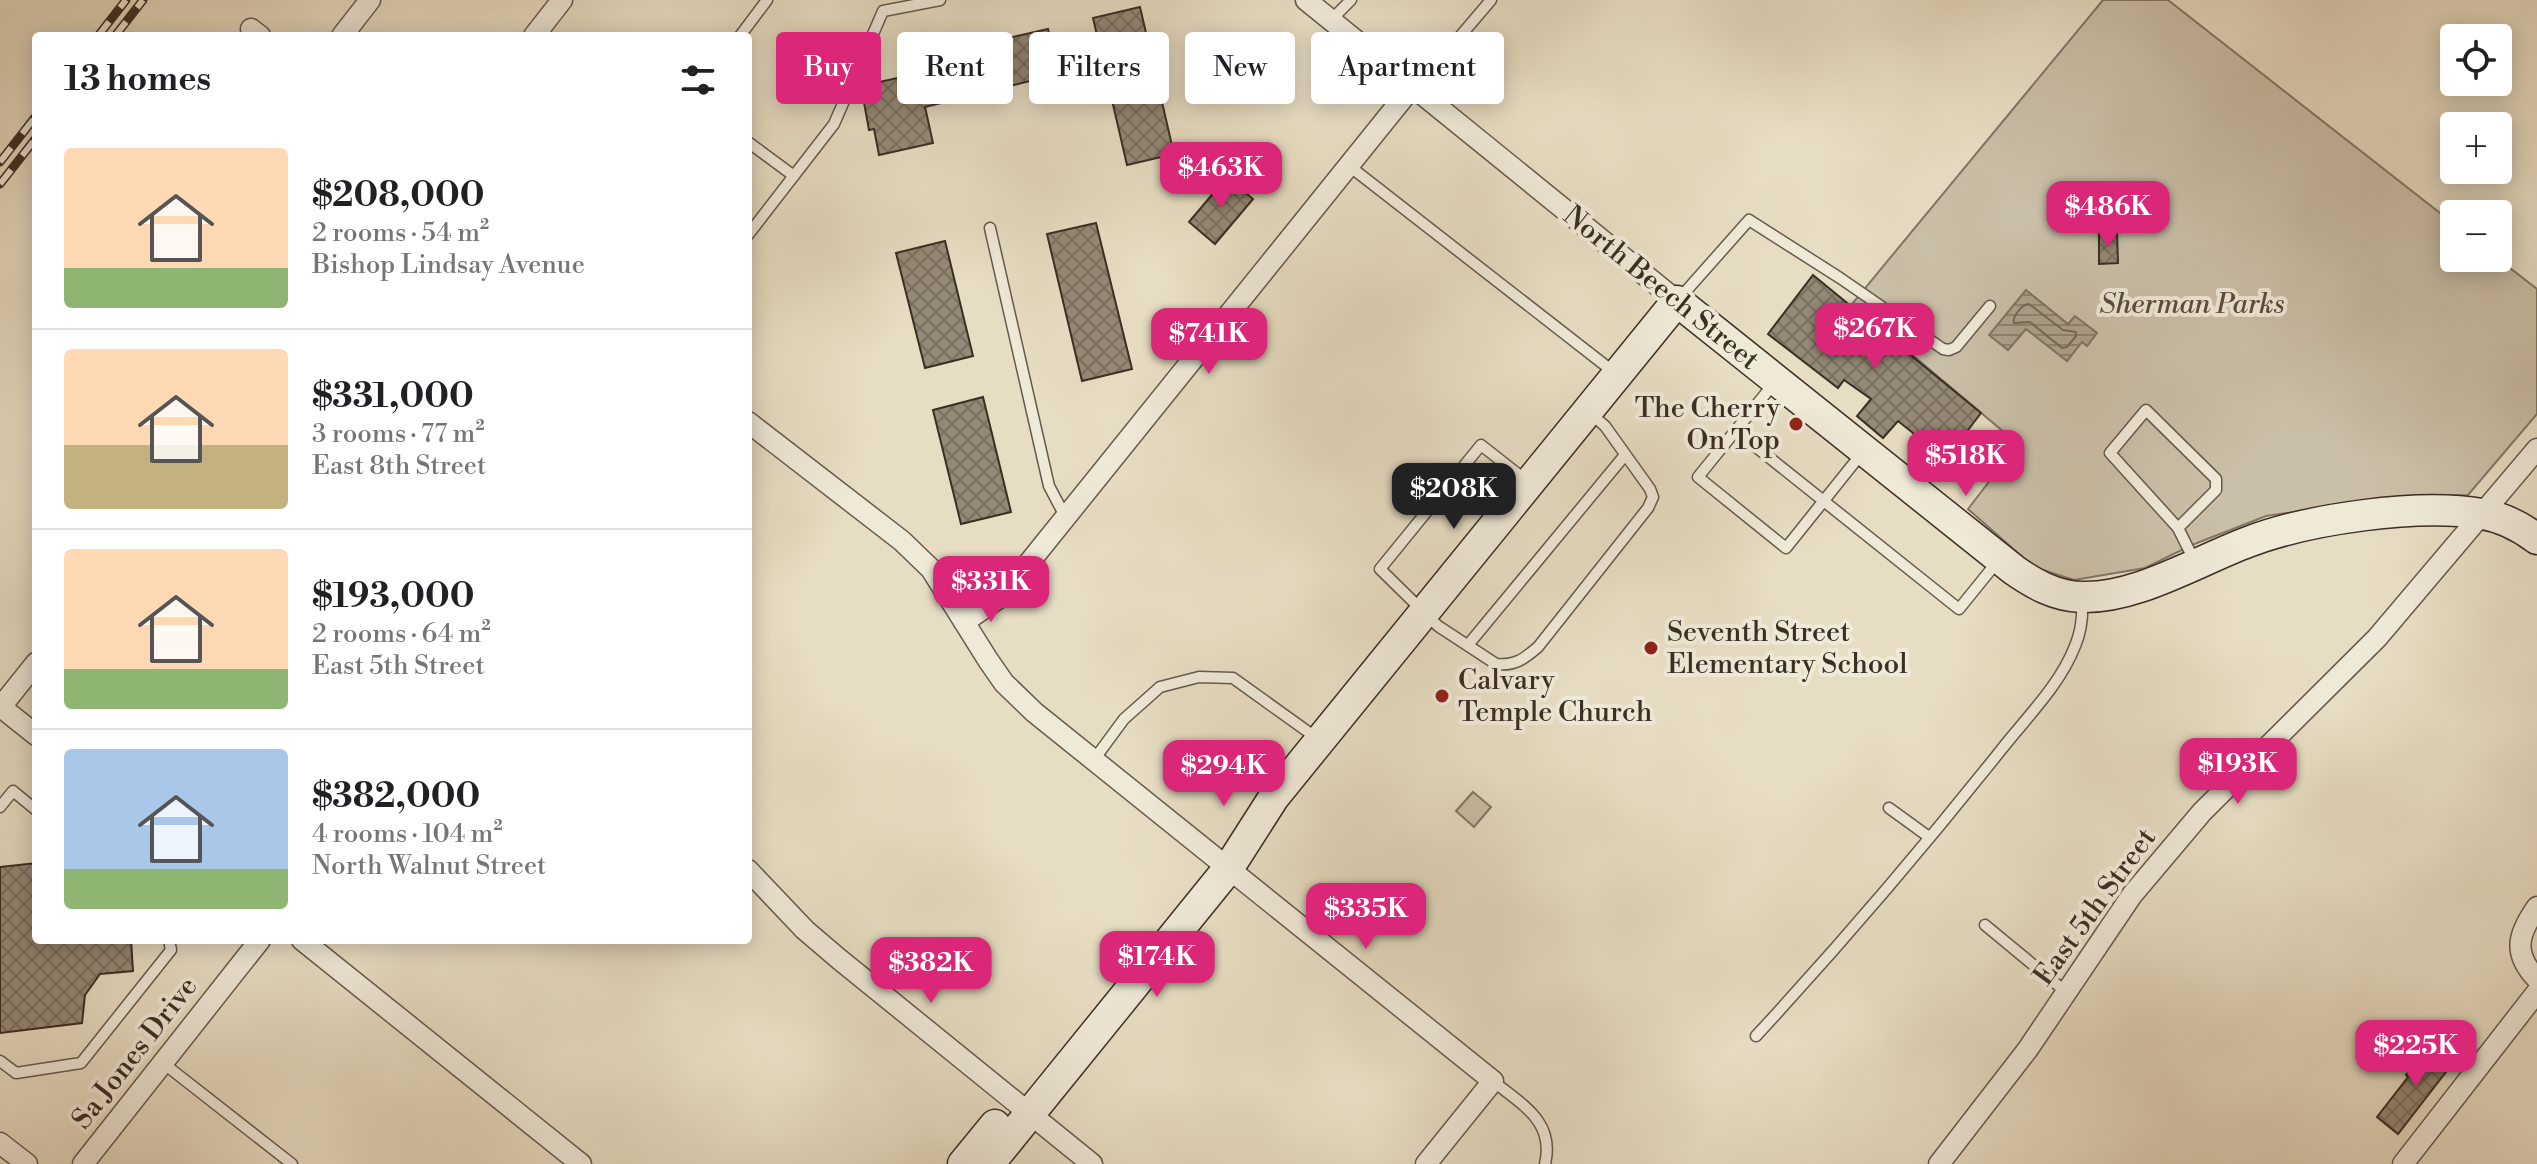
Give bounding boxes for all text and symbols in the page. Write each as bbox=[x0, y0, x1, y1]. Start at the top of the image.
map controls bbox=[2440, 24, 2512, 272]
button: locate bbox=[2440, 24, 2512, 96]
chip: Buy bbox=[776, 32, 881, 104]
chip: Rent bbox=[897, 32, 1013, 104]
chip: Filters bbox=[1029, 32, 1169, 104]
chip: New bbox=[1185, 32, 1295, 104]
chip: Apartment bbox=[1311, 32, 1504, 104]
icon: filters bbox=[676, 58, 720, 102]
text: 13 homes bbox=[64, 59, 211, 101]
button: + bbox=[2440, 112, 2512, 184]
pin: $463K bbox=[1165, 142, 1277, 210]
text: $463K bbox=[1178, 152, 1264, 184]
text: $208,000 bbox=[312, 175, 484, 217]
icon: home bbox=[128, 180, 224, 276]
pin: $486K bbox=[2052, 181, 2164, 249]
text: $486K bbox=[2065, 191, 2151, 223]
street label: North Beech Street bbox=[1556, 198, 1766, 378]
button: − bbox=[2440, 200, 2512, 272]
text: 2 rooms · 54 m² bbox=[312, 217, 489, 249]
text: Bishop Lindsay Avenue bbox=[312, 249, 585, 281]
park label: Sherman Parks bbox=[2100, 287, 2284, 322]
pin: $267K bbox=[1819, 303, 1931, 371]
pin: $741K bbox=[1153, 308, 1265, 376]
text: $267K bbox=[1833, 313, 1917, 345]
text: $741K bbox=[1169, 318, 1249, 350]
text: $331,000 bbox=[312, 376, 474, 418]
icon: home bbox=[128, 381, 224, 477]
place label: The Cherry On Top bbox=[1635, 391, 1780, 458]
marker: The Cherry On Top bbox=[1787, 415, 1805, 433]
text: 3 rooms · 77 m² bbox=[312, 418, 484, 450]
pin: $518K bbox=[1910, 430, 2022, 498]
text: $518K bbox=[1925, 440, 2007, 472]
text: East 8th Street bbox=[312, 450, 486, 482]
pin: $208K bbox=[1398, 463, 1510, 531]
text: $208K bbox=[1410, 473, 1498, 505]
pin: $331K bbox=[935, 556, 1047, 624]
text: $331K bbox=[951, 566, 1031, 598]
text: $193,000 bbox=[312, 576, 475, 618]
icon: home bbox=[128, 581, 224, 677]
place label: Seventh Street Elementary School bbox=[1667, 615, 1908, 682]
text: 2 rooms · 64 m² bbox=[312, 618, 491, 650]
marker: Seventh Street Elementary School bbox=[1642, 639, 1660, 657]
text: East 5th Street bbox=[312, 650, 485, 682]
place label: Calvary Temple Church bbox=[1458, 663, 1653, 730]
marker: Calvary Temple Church bbox=[1433, 687, 1451, 705]
pin: $193K bbox=[2182, 738, 2294, 806]
pin: $294K bbox=[1168, 740, 1280, 808]
text: $193K bbox=[2198, 748, 2278, 780]
text: $294K bbox=[1181, 750, 1267, 782]
text: $382,000 bbox=[312, 776, 480, 818]
icon: home bbox=[128, 781, 224, 877]
text: 4 rooms · 104 m² bbox=[312, 818, 502, 850]
street label: East 5th Street bbox=[2026, 821, 2164, 992]
text: North Walnut Street bbox=[312, 850, 546, 882]
pin: $335K bbox=[1310, 883, 1422, 951]
text: $335K bbox=[1324, 893, 1408, 925]
pin: $174K bbox=[1101, 931, 1213, 999]
pin: $382K bbox=[875, 937, 987, 1005]
text: $174K bbox=[1118, 941, 1196, 973]
text: $382K bbox=[889, 947, 974, 979]
street label: Sa Jones Drive bbox=[65, 970, 205, 1136]
pin: $225K bbox=[2360, 1020, 2472, 1088]
text: $225K bbox=[2373, 1030, 2459, 1062]

